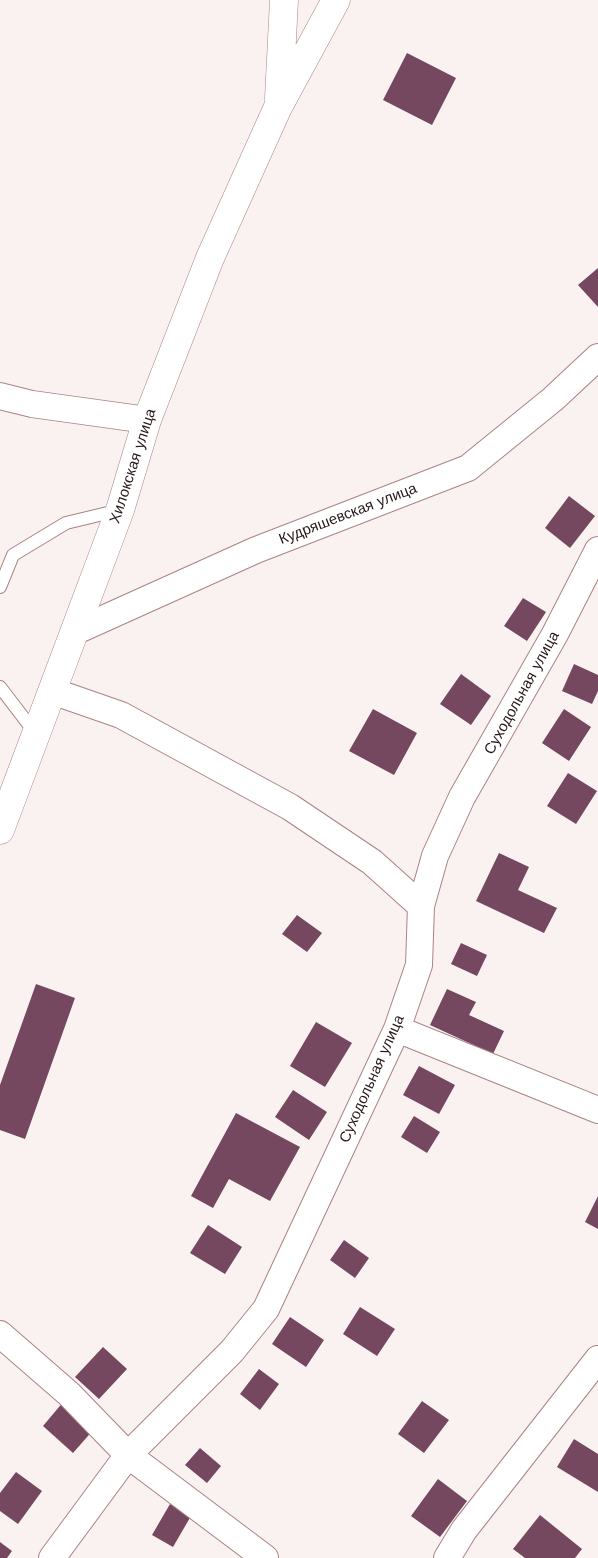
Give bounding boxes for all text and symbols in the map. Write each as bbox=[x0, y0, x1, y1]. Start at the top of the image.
street label: Хилокская улица bbox=[106, 406, 160, 526]
street label: Кудряшевская улица bbox=[277, 479, 419, 549]
street label: Суходольная улица bbox=[481, 628, 563, 758]
street label: Суходольная улица bbox=[336, 1012, 408, 1146]

